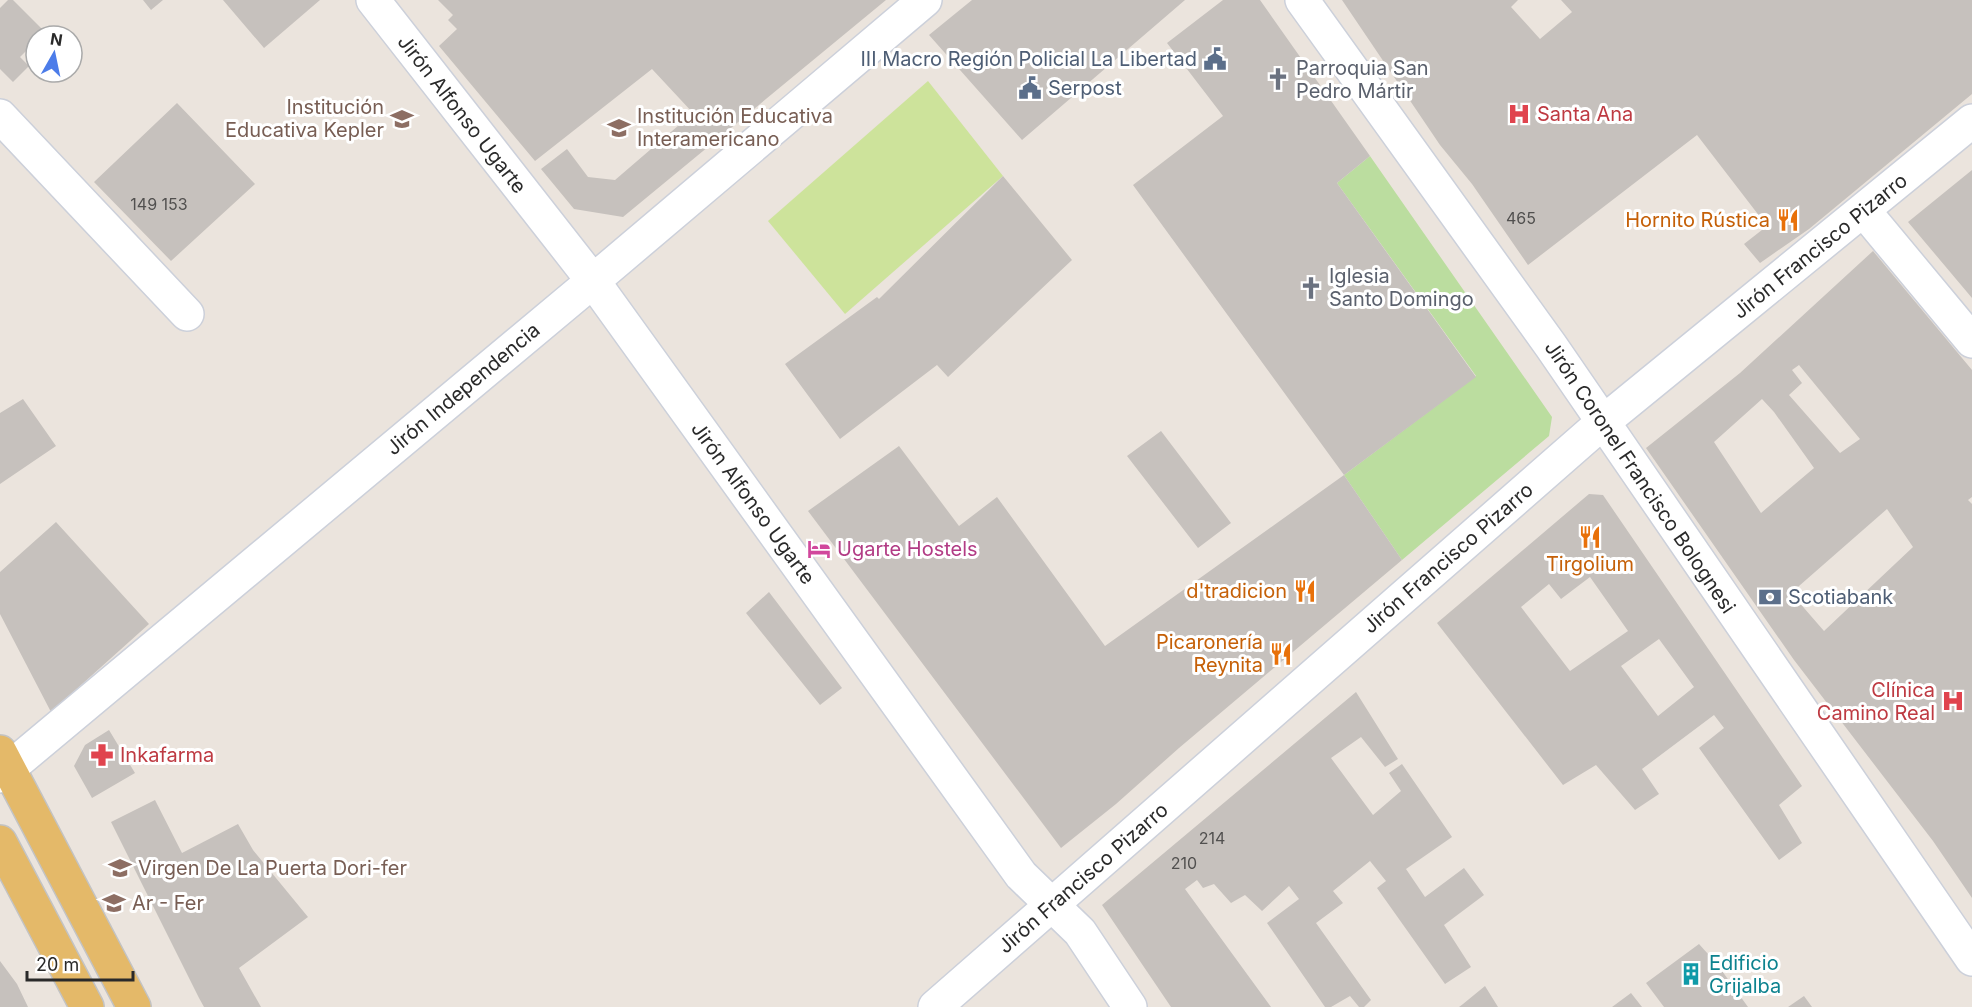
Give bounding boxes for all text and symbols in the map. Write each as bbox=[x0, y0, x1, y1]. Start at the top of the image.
north arrow bbox=[24, 24, 84, 84]
text: N bbox=[49, 28, 64, 50]
street label: Jirón Alfonso Ugarte bbox=[393, 30, 531, 198]
public building icon: III Macro Región Policial La Libertad bbox=[1202, 46, 1228, 72]
place label: III Macro Región Policial La Libertad bbox=[860, 47, 1197, 71]
place label: Parroquia San Pedro Mártir bbox=[1296, 56, 1429, 103]
church icon: Parroquia San Pedro Mártir bbox=[1265, 66, 1291, 92]
public building icon: Serpost bbox=[1017, 75, 1043, 101]
place label: Serpost bbox=[1048, 76, 1122, 100]
place label: Institución Educativa Kepler bbox=[225, 95, 384, 142]
hospital icon: Santa Ana bbox=[1506, 101, 1532, 127]
place label: Santa Ana bbox=[1537, 102, 1633, 126]
place label: Institución Educativa Interamericano bbox=[637, 104, 833, 151]
school or university icon: Institución Educativa Kepler bbox=[389, 106, 415, 132]
school or university icon: Institución Educativa Interamericano bbox=[606, 115, 632, 141]
street label: Jirón Francisco Pizarro bbox=[1728, 168, 1912, 324]
house number: 149 153 bbox=[130, 194, 188, 214]
restaurant icon: Hornito Rústica bbox=[1775, 207, 1801, 233]
house number: 465 bbox=[1506, 208, 1536, 228]
place label: Hornito Rústica bbox=[1625, 208, 1770, 232]
place label: Iglesia Santo Domingo bbox=[1329, 264, 1474, 311]
church icon: Iglesia Santo Domingo bbox=[1298, 275, 1324, 301]
street label: Jirón Independencia bbox=[381, 318, 545, 460]
street label: Jirón Coronel Francisco Bolognesi bbox=[1540, 336, 1740, 618]
street label: Jirón Alfonso Ugarte bbox=[686, 417, 820, 589]
street label: Jirón Francisco Pizarro bbox=[1358, 478, 1538, 638]
restaurant icon: Tirgolium bbox=[1577, 524, 1603, 550]
hotel icon: Ugarte Hostels bbox=[806, 536, 832, 562]
place label: Ugarte Hostels bbox=[837, 537, 978, 561]
place label: Tirgolium bbox=[1546, 552, 1634, 576]
restaurant icon: d'tradicion bbox=[1292, 578, 1318, 604]
place label: d'tradicion bbox=[1186, 579, 1287, 603]
bank icon: Scotiabank bbox=[1757, 584, 1783, 610]
place label: Scotiabank bbox=[1788, 585, 1893, 609]
place label: Picaronería Reynita bbox=[1156, 630, 1263, 677]
restaurant icon: Picaronería Reynita bbox=[1268, 641, 1294, 667]
place label: Clínica Camino Real bbox=[1817, 678, 1935, 725]
hospital icon: Clínica Camino Real bbox=[1940, 688, 1966, 714]
pharmacy icon: Inkafarma bbox=[89, 742, 115, 768]
place label: Inkafarma bbox=[120, 743, 214, 767]
street label: Jirón Francisco Pizarro bbox=[993, 798, 1173, 958]
house number: 214 bbox=[1199, 828, 1225, 848]
house number: 210 bbox=[1171, 853, 1197, 873]
school or university icon: Virgen De La Puerta Dori-fer bbox=[107, 855, 133, 881]
place label: Virgen De La Puerta Dori-fer bbox=[138, 856, 407, 880]
school or university icon: Ar - Fer bbox=[101, 890, 127, 916]
place label: Ar - Fer bbox=[132, 891, 204, 915]
scale bar bbox=[27, 944, 134, 982]
place label: Edificio Grijalba bbox=[1709, 951, 1781, 998]
text: 20 m bbox=[36, 954, 79, 975]
building icon: Edificio Grijalba bbox=[1678, 961, 1704, 987]

